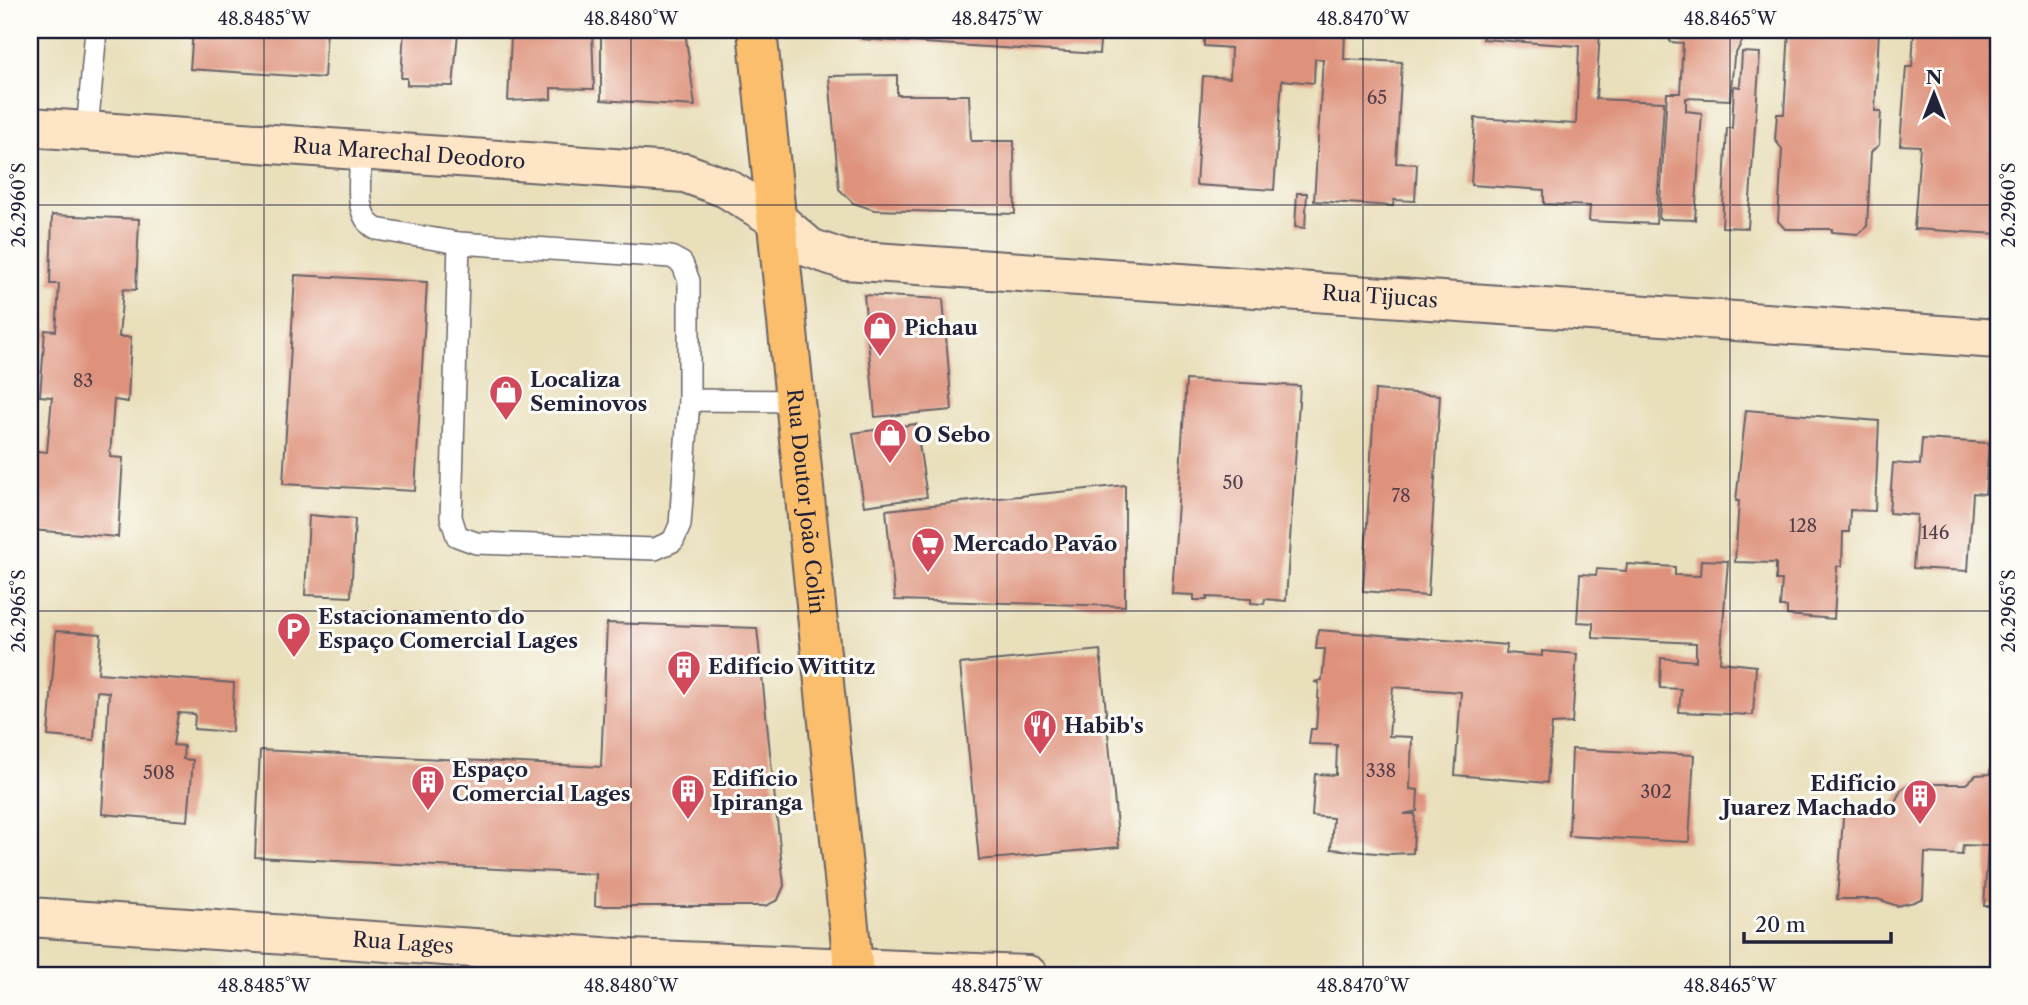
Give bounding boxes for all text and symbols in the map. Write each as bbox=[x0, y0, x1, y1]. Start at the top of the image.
text: 48.8485°W bbox=[218, 8, 312, 30]
text: 48.8480°W bbox=[584, 8, 680, 30]
text: 48.8475°W bbox=[951, 8, 1044, 30]
text: 48.8470°W bbox=[1317, 8, 1411, 30]
text: 48.8465°W bbox=[1684, 8, 1778, 30]
north arrow bbox=[1898, 60, 1968, 130]
text: N bbox=[1926, 66, 1942, 89]
house number: 65 bbox=[1367, 87, 1387, 109]
street label: Rua Marechal Deodoro bbox=[292, 132, 526, 174]
text: 26.2960°S bbox=[8, 162, 30, 248]
text: 26.2960°S bbox=[1998, 162, 2020, 248]
street label: Rua Tijucas bbox=[1321, 280, 1439, 313]
shop icon: Pichau bbox=[861, 309, 899, 358]
place label: Pichau bbox=[904, 315, 978, 340]
place label: Localiza Seminovos bbox=[530, 367, 647, 416]
house number: 83 bbox=[73, 370, 93, 392]
shop icon: Localiza Seminovos bbox=[487, 373, 525, 422]
street label: Rua Doutor João Colin bbox=[782, 388, 830, 615]
shop icon: O Sebo bbox=[871, 416, 909, 465]
place label: O Sebo bbox=[914, 422, 990, 447]
house number: 50 bbox=[1222, 472, 1244, 494]
house number: 78 bbox=[1391, 485, 1411, 507]
house number: 128 bbox=[1789, 515, 1817, 537]
house number: 146 bbox=[1921, 522, 1949, 544]
supermarket icon: Mercado Pavão bbox=[909, 525, 947, 574]
place label: Mercado Pavão bbox=[953, 531, 1117, 556]
text: 26.2965°S bbox=[8, 569, 30, 653]
text: 26.2965°S bbox=[1998, 569, 2020, 653]
place label: Estacionamento do Espaço Comercial Lages bbox=[318, 604, 578, 653]
parking icon: Estacionamento do Espaço Comercial Lages bbox=[275, 610, 313, 659]
building icon: Edifício Wittitz bbox=[665, 648, 703, 697]
place label: Edifício Wittitz bbox=[708, 654, 875, 679]
restaurant icon: Habib's bbox=[1021, 707, 1059, 756]
place label: Habib's bbox=[1064, 713, 1144, 738]
place label: Espaço Comercial Lages bbox=[452, 757, 631, 806]
house number: 338 bbox=[1366, 760, 1396, 782]
house number: 508 bbox=[143, 762, 175, 784]
building icon: Espaço Comercial Lages bbox=[409, 763, 447, 812]
place label: Edifício Ipiranga bbox=[712, 766, 804, 815]
place label: Edifício Juarez Machado bbox=[1718, 771, 1896, 820]
building icon: Edifício Ipiranga bbox=[669, 772, 707, 821]
building icon: Edifício Juarez Machado bbox=[1901, 777, 1939, 826]
house number: 302 bbox=[1640, 781, 1672, 803]
scale bar bbox=[1744, 900, 1892, 944]
text: 20 m bbox=[1755, 912, 1806, 937]
street label: Rua Lages bbox=[352, 927, 455, 959]
text: 48.8485°W bbox=[218, 975, 312, 997]
text: 48.8480°W bbox=[584, 975, 680, 997]
text: 48.8475°W bbox=[951, 975, 1044, 997]
text: 48.8470°W bbox=[1317, 975, 1411, 997]
text: 48.8465°W bbox=[1684, 975, 1778, 997]

